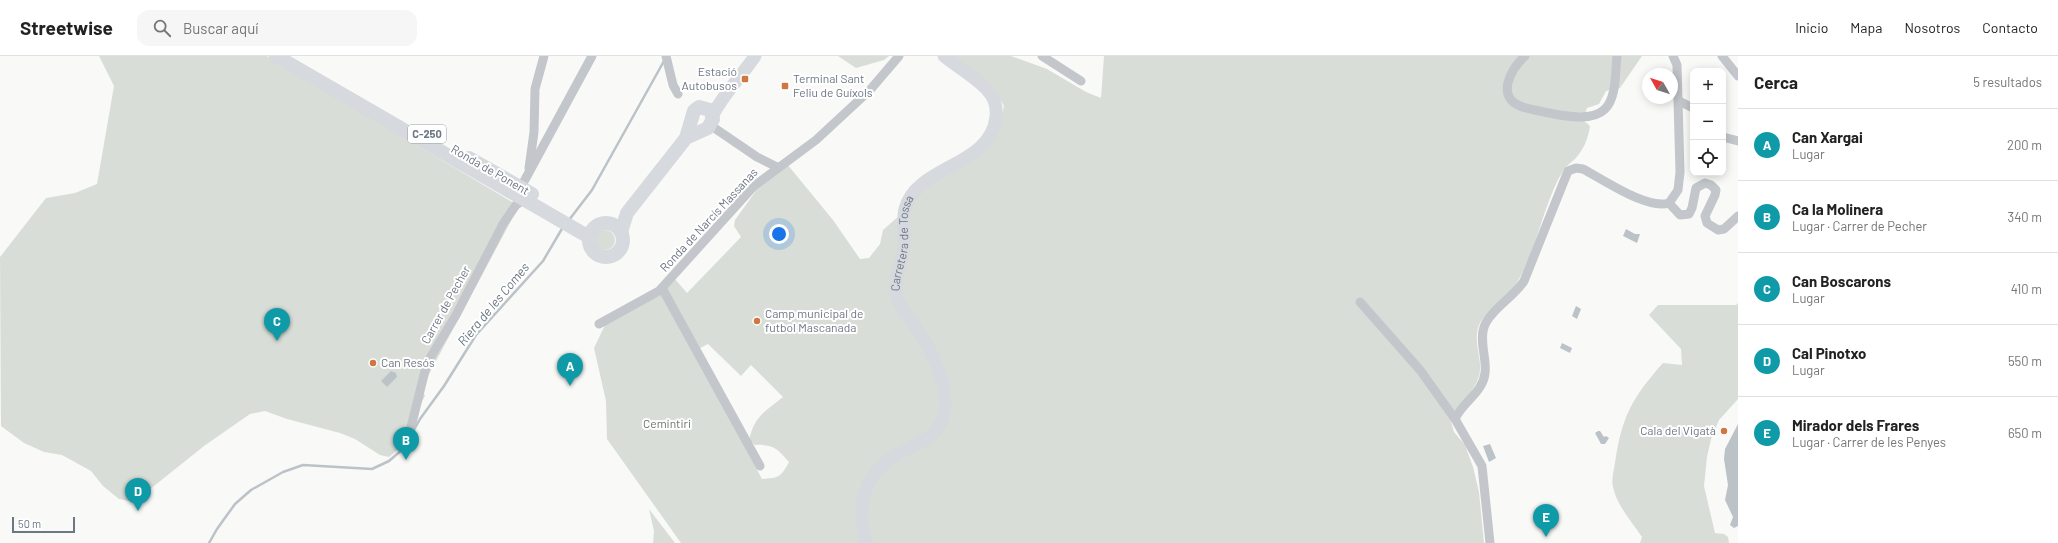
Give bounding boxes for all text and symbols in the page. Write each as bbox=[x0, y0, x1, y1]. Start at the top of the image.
search box bbox=[137, 10, 417, 46]
text: Streetwise bbox=[20, 16, 113, 39]
icon: search bbox=[151, 17, 173, 39]
text: Buscar aquí bbox=[183, 19, 258, 37]
text: Inicio bbox=[1795, 19, 1828, 36]
text: Mapa bbox=[1850, 19, 1882, 36]
text: Nosotros bbox=[1904, 19, 1960, 36]
text: Contacto bbox=[1982, 19, 2038, 36]
place label: Estació Autobusos bbox=[681, 64, 737, 92]
north arrow bbox=[1642, 68, 1678, 104]
map controls bbox=[1690, 68, 1726, 176]
button: + bbox=[1690, 68, 1726, 104]
place label: Terminal Sant Feliu de Guíxols bbox=[793, 71, 873, 99]
text: Cerca bbox=[1754, 72, 1798, 92]
marker: Estació Autobusos bbox=[740, 74, 750, 84]
text: 5 resultados bbox=[1973, 74, 2042, 90]
marker: Terminal Sant Feliu de Guíxols bbox=[780, 81, 790, 91]
button: − bbox=[1690, 104, 1726, 140]
road number: C-250 bbox=[408, 125, 446, 143]
text: Can Xargai bbox=[1792, 128, 1863, 146]
text: A bbox=[1763, 137, 1771, 153]
text: 200 m bbox=[2007, 137, 2042, 153]
button: locate bbox=[1690, 140, 1726, 176]
street label: Ronda de Ponent bbox=[449, 141, 532, 197]
text: Lugar bbox=[1792, 146, 1825, 162]
street label: Ronda de Narcís Massanas bbox=[657, 164, 760, 274]
street label: Carretera de Tossa bbox=[888, 192, 916, 291]
text: Ca la Molinera bbox=[1792, 200, 1883, 218]
text: B bbox=[1763, 209, 1771, 225]
text: 340 m bbox=[2007, 209, 2042, 225]
text: Lugar · Carrer de Pecher bbox=[1792, 218, 1927, 234]
your location bbox=[769, 224, 789, 244]
water label: Riera de les Comes bbox=[454, 259, 532, 349]
street label: Carrer de Pecher bbox=[418, 262, 473, 346]
text: Can Boscarons bbox=[1792, 272, 1891, 290]
text: C bbox=[1763, 281, 1771, 297]
text: 410 m bbox=[2011, 281, 2042, 297]
text: Lugar bbox=[1792, 290, 1825, 306]
place label: Camp municipal de futbol Mascanada bbox=[765, 306, 863, 334]
pin: C bbox=[264, 308, 290, 341]
marker: Camp municipal de futbol Mascanada bbox=[752, 316, 762, 326]
text: Cal Pinotxo bbox=[1792, 344, 1866, 362]
pin: A bbox=[557, 353, 583, 386]
text: D bbox=[1763, 353, 1771, 369]
text: 550 m bbox=[2008, 353, 2042, 369]
place label: Can Resós bbox=[381, 355, 435, 369]
marker: Can Resós bbox=[368, 358, 378, 368]
text: Lugar bbox=[1792, 362, 1825, 378]
park label: Cemintiri bbox=[643, 416, 691, 430]
text: Mirador dels Frares bbox=[1792, 416, 1919, 434]
place label: Cala del Vigatà bbox=[1640, 423, 1716, 437]
text: E bbox=[1763, 425, 1771, 441]
text: 650 m bbox=[2008, 425, 2042, 441]
marker: Cala del Vigatà bbox=[1719, 426, 1729, 436]
pin: B bbox=[393, 427, 419, 460]
text: Lugar · Carrer de les Penyes bbox=[1792, 434, 1946, 450]
pin: D bbox=[125, 478, 151, 511]
pin: E bbox=[1533, 504, 1559, 537]
scale bar bbox=[12, 515, 75, 534]
text: 50 m bbox=[18, 517, 41, 530]

